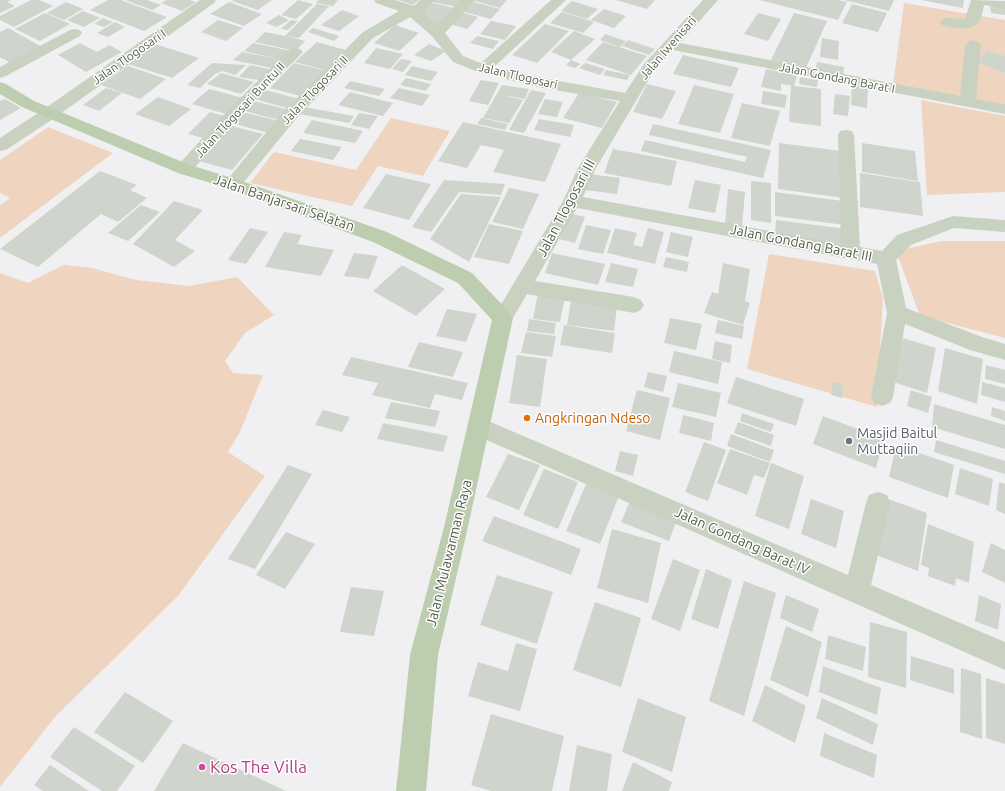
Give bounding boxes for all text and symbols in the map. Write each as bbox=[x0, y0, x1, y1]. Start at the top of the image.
street label: Jalan Iwenisari bbox=[637, 14, 699, 82]
street label: Jalan Tlogosari I bbox=[89, 26, 169, 88]
street label: Jalan Tlogosari II bbox=[279, 53, 351, 127]
street label: Jalan Tlogosari Buntu II bbox=[192, 59, 288, 161]
street label: Jalan Tlogosari bbox=[477, 60, 559, 92]
street label: Jalan Gondang Barat I bbox=[778, 60, 896, 96]
street label: Jalan Tlogosari III bbox=[533, 156, 599, 260]
street label: Jalan Banjarsari Selatan bbox=[211, 171, 357, 235]
street label: Jalan Gondang Barat III bbox=[729, 221, 873, 265]
place label: Angkringan Ndeso bbox=[535, 410, 651, 426]
marker: Angkringan Ndeso bbox=[522, 413, 532, 423]
place label: Masjid Baitul Muttaqiin bbox=[857, 425, 937, 458]
marker: Masjid Baitul Muttaqiin bbox=[844, 436, 854, 446]
street label: Jalan Mulawarman Raya bbox=[423, 478, 475, 628]
street label: Jalan Gondang Barat IV bbox=[672, 504, 812, 578]
place label: Kos The Villa bbox=[210, 757, 307, 777]
marker: Kos The Villa bbox=[197, 762, 207, 772]

